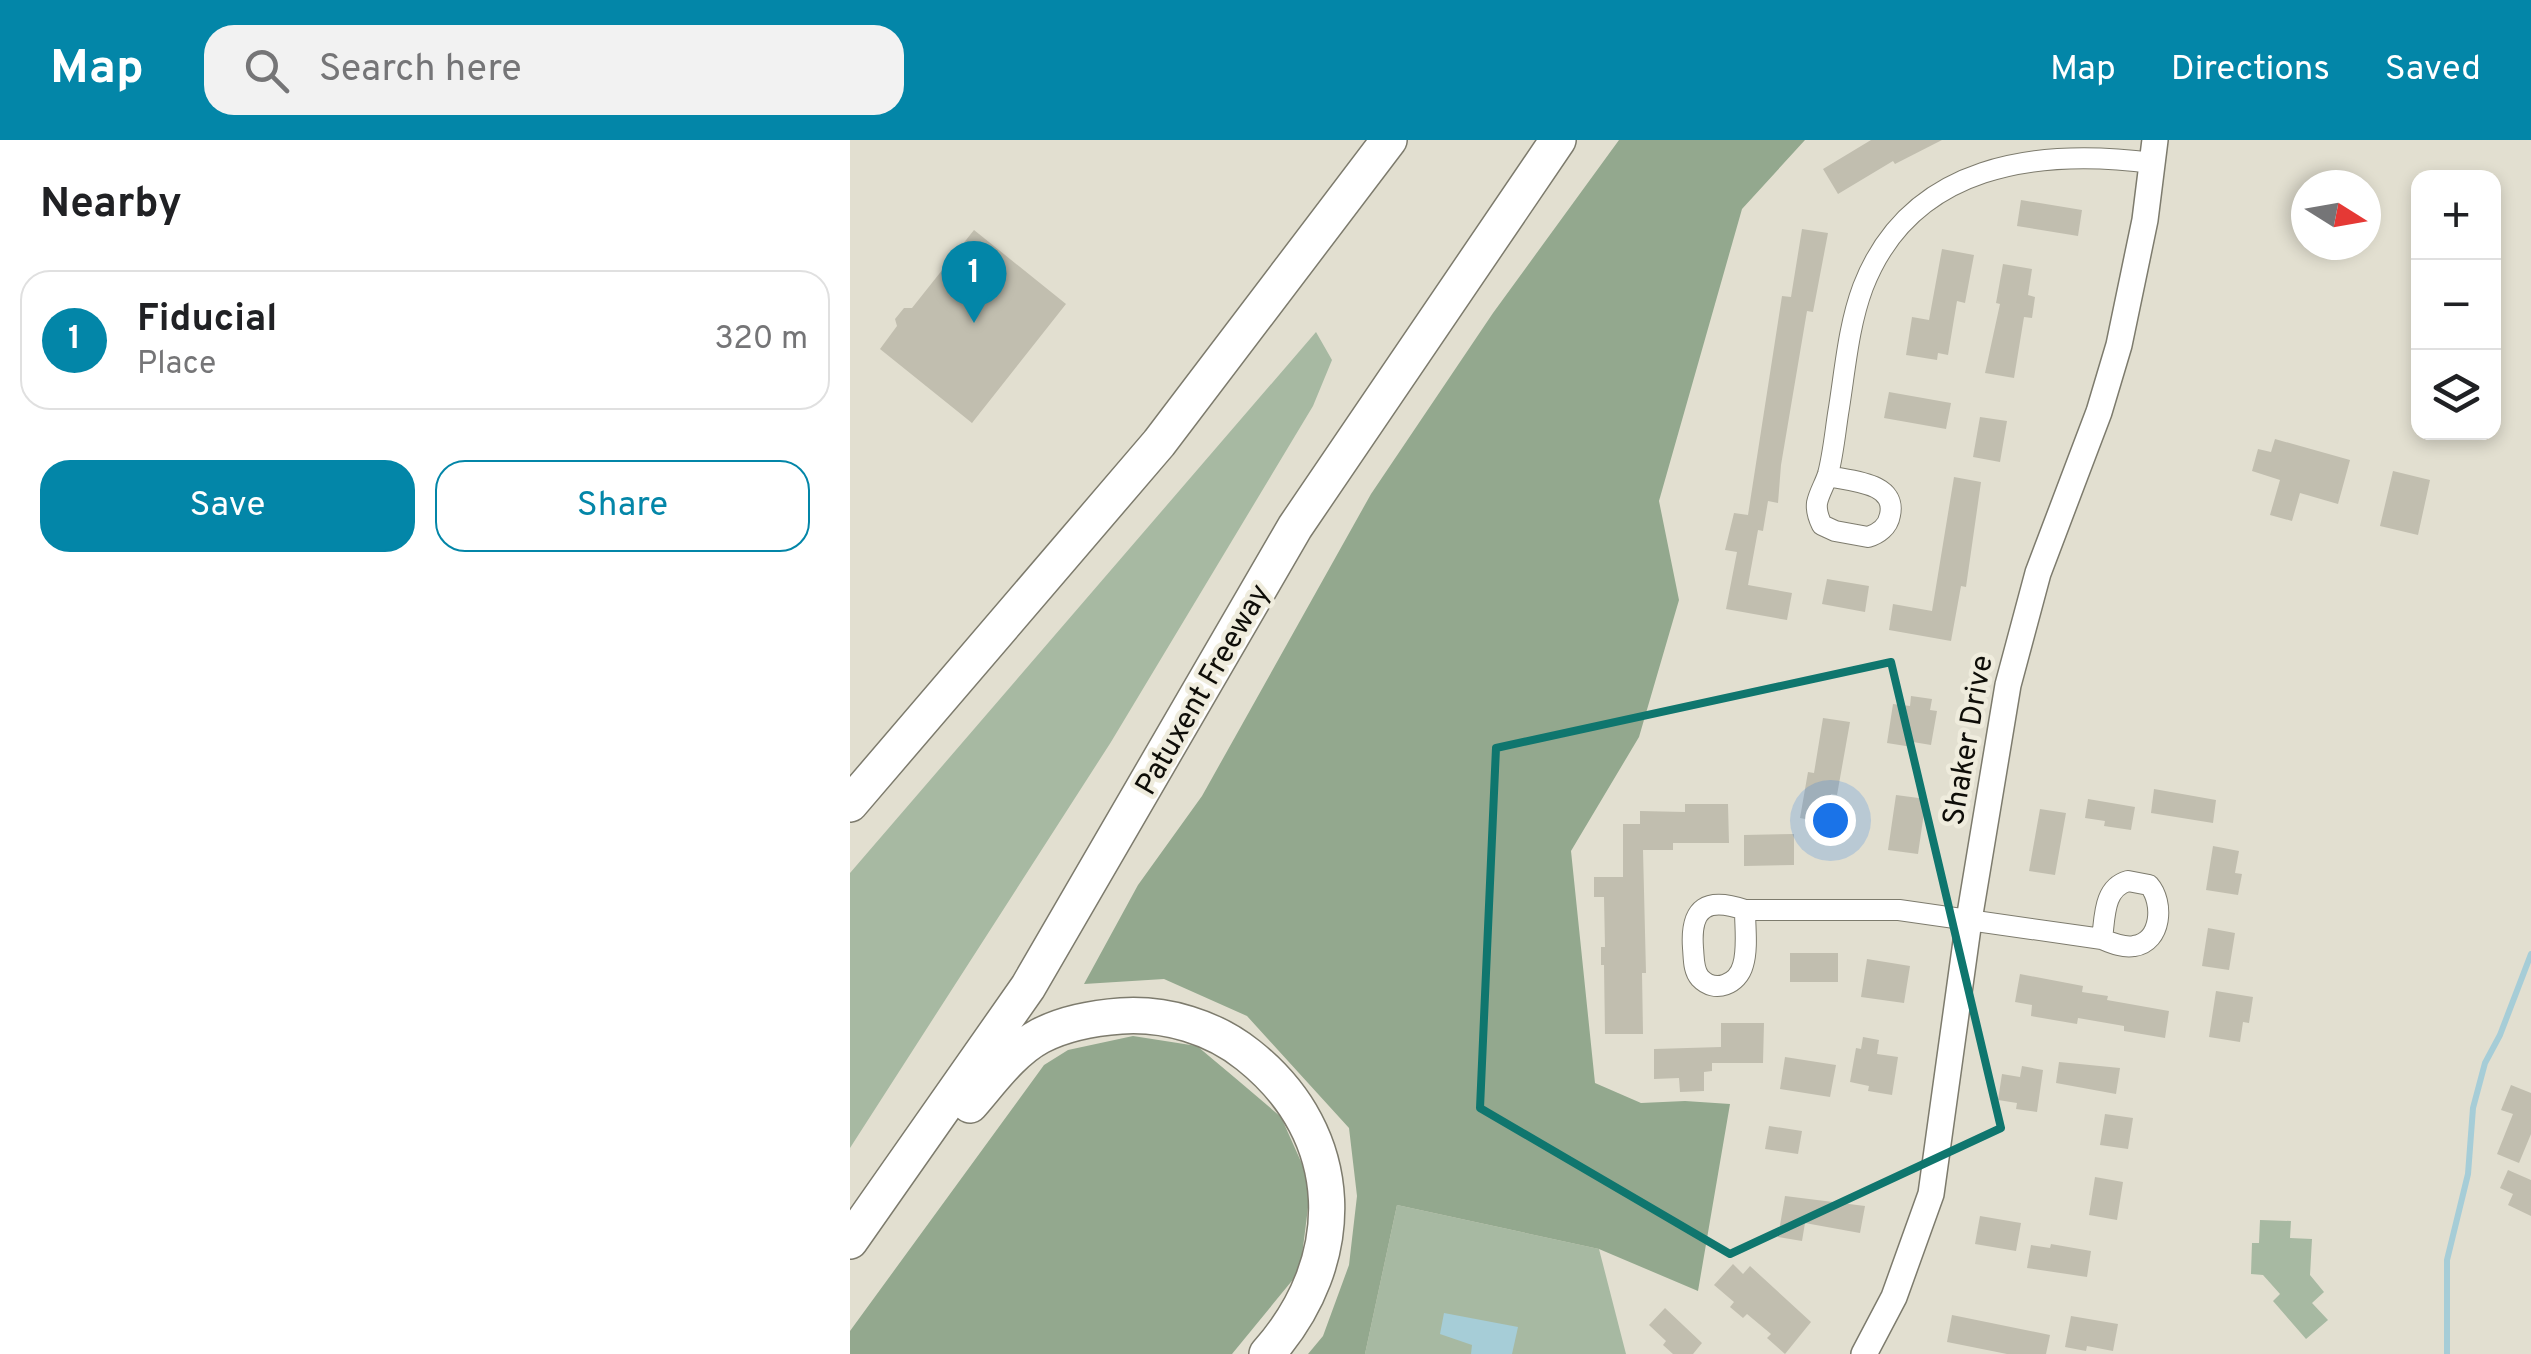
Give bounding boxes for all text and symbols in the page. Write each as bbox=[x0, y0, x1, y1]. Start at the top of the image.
search box bbox=[204, 25, 904, 115]
text: Map bbox=[50, 40, 144, 100]
icon: search bbox=[239, 43, 294, 98]
text: Search here bbox=[319, 46, 522, 95]
text: Map bbox=[2050, 48, 2116, 92]
text: Directions bbox=[2171, 48, 2330, 92]
text: Saved bbox=[2385, 48, 2481, 92]
north arrow bbox=[2291, 170, 2381, 260]
map controls bbox=[2411, 170, 2501, 440]
button: + bbox=[2411, 170, 2501, 260]
text: Nearby bbox=[40, 179, 182, 232]
pin: 1 bbox=[942, 240, 1006, 323]
button: − bbox=[2411, 260, 2501, 350]
text: Fiducial bbox=[137, 296, 277, 345]
text: 1 bbox=[68, 320, 81, 360]
text: 320 m bbox=[715, 320, 808, 360]
text: Place bbox=[137, 345, 216, 385]
button: layers bbox=[2411, 350, 2501, 440]
button: Save bbox=[40, 460, 415, 552]
button: Share bbox=[435, 460, 810, 552]
street label: Patuxent Freeway bbox=[1129, 578, 1280, 803]
street label: Shaker Drive bbox=[1936, 652, 2003, 828]
your location bbox=[1805, 795, 1856, 846]

